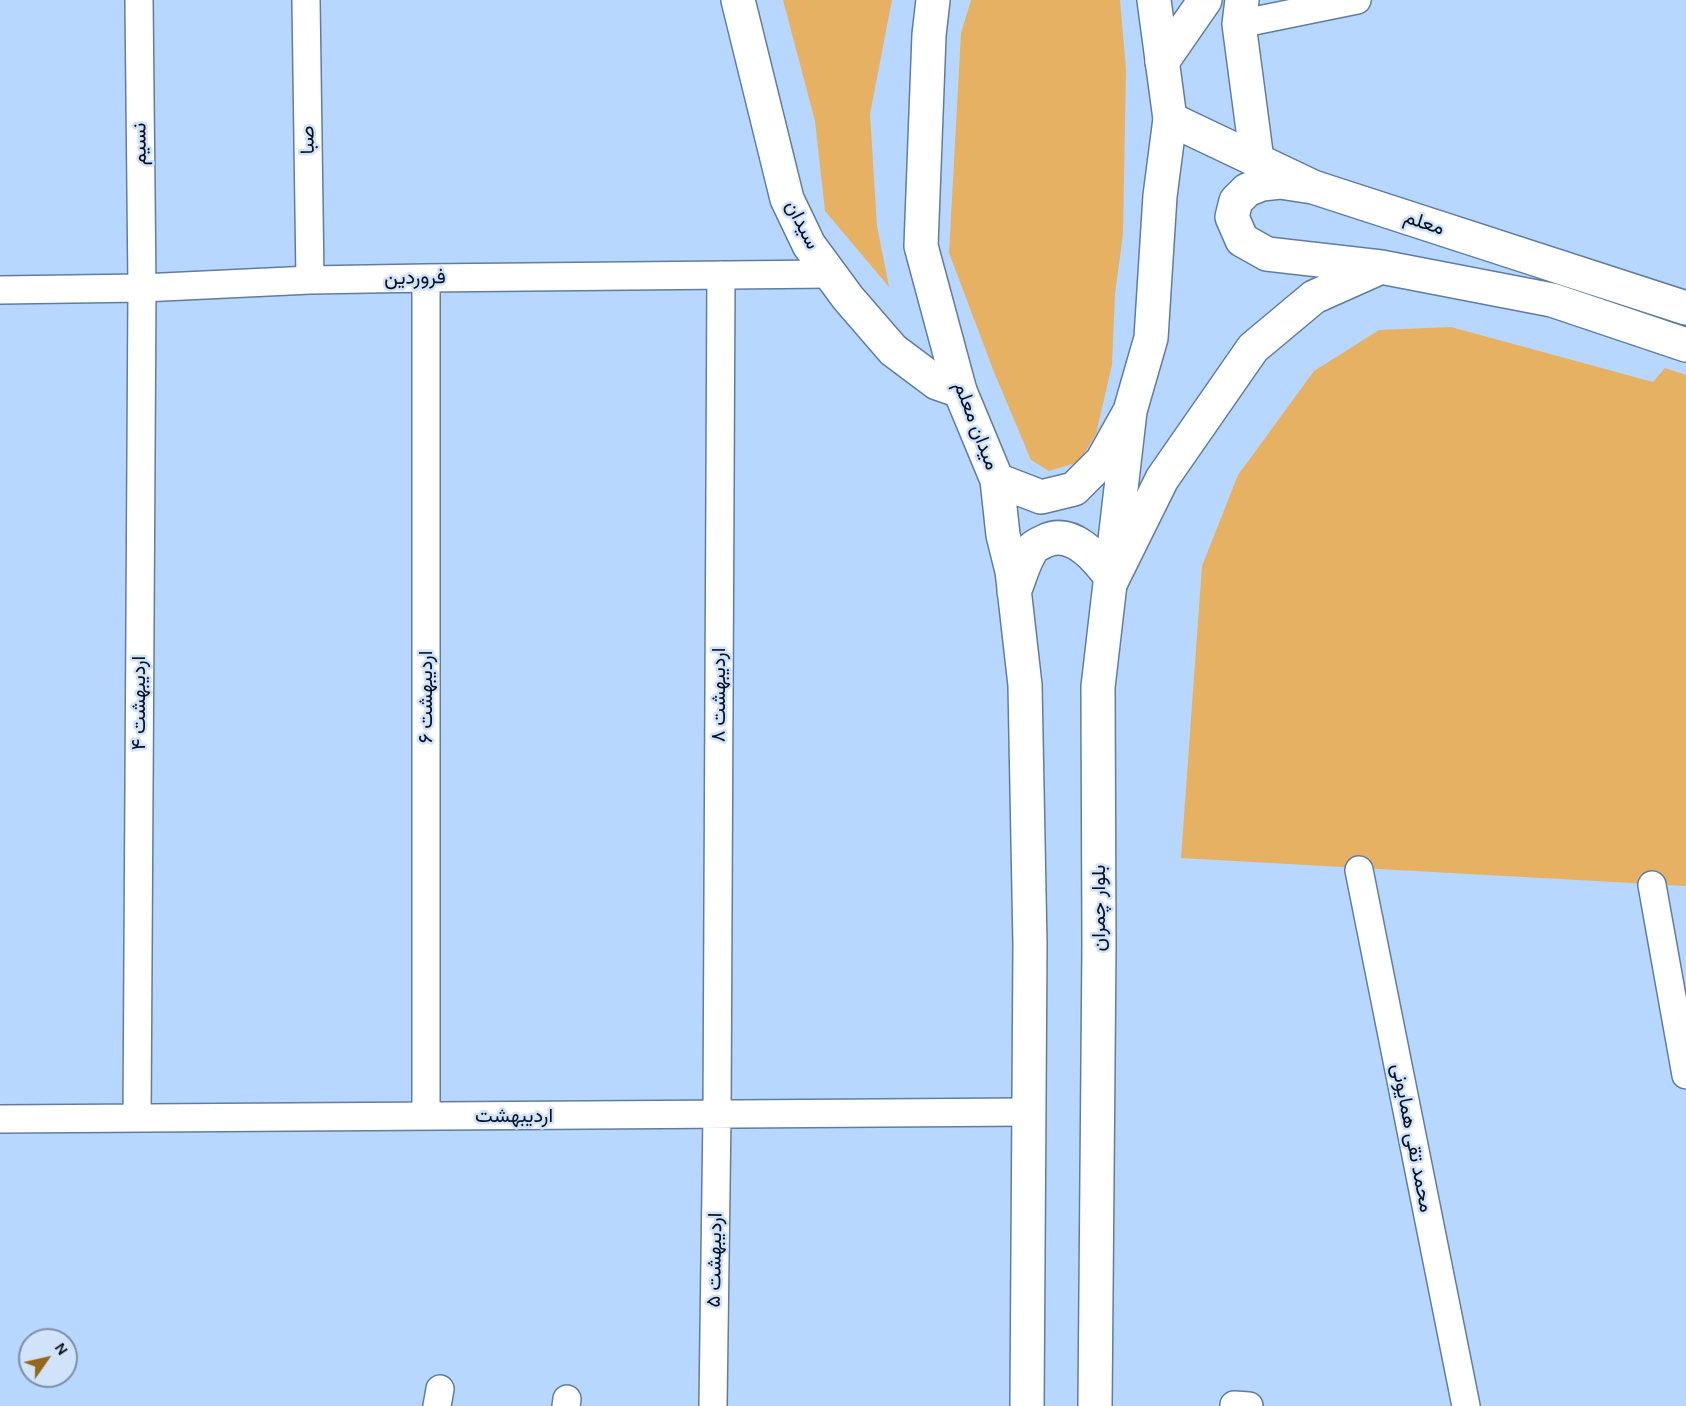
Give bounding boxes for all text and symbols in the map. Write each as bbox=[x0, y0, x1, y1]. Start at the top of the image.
street label: نسیم bbox=[128, 123, 152, 165]
street label: صبا bbox=[296, 125, 320, 155]
street label: سیدان bbox=[780, 196, 824, 254]
street label: معلم bbox=[1401, 205, 1447, 241]
street label: فروردین bbox=[384, 265, 446, 291]
street label: میدان معلم bbox=[948, 378, 1004, 474]
street label: اردیبهشت ۸ bbox=[707, 648, 731, 742]
street label: اردیبهشت ۶ bbox=[414, 651, 438, 743]
street label: اردیبهشت ۴ bbox=[127, 656, 151, 750]
street label: بلوار چمران bbox=[1087, 865, 1111, 951]
street label: محمد تقی همایونی bbox=[1386, 1062, 1438, 1214]
street label: اردیبهشت bbox=[475, 1104, 553, 1128]
street label: اردیبهشت ۵ bbox=[702, 1212, 728, 1308]
north arrow bbox=[18, 1328, 78, 1388]
text: N bbox=[51, 1339, 73, 1359]

